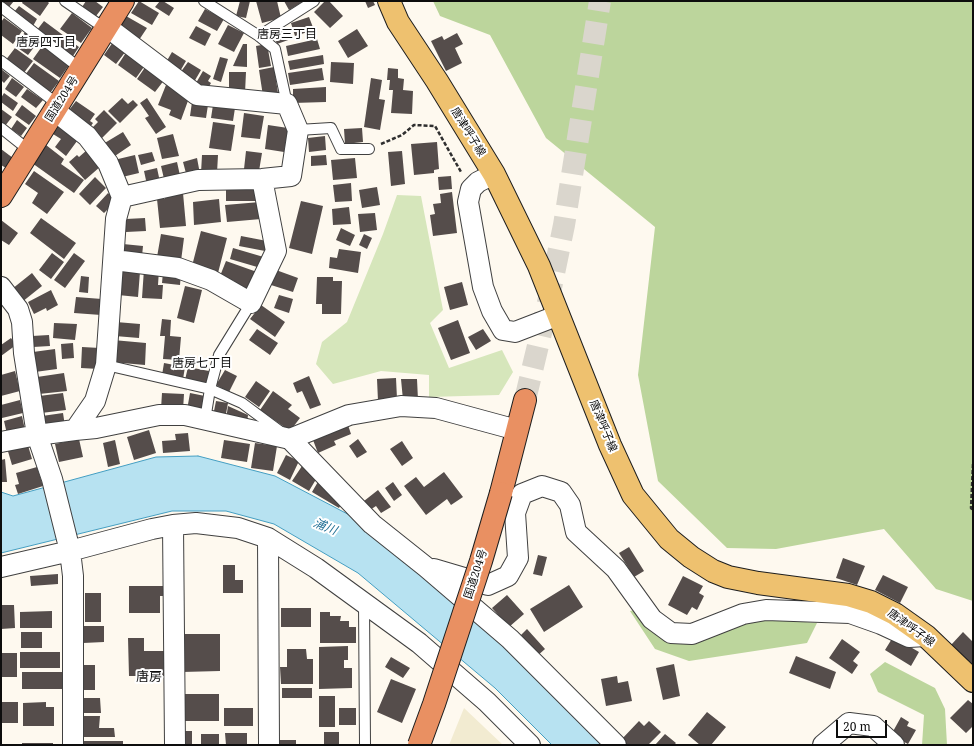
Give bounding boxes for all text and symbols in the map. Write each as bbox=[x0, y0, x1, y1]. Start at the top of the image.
district label: 唐房三丁目 bbox=[257, 28, 317, 42]
district label: 唐房四丁目 bbox=[16, 36, 76, 50]
street label: 国道204号 bbox=[43, 74, 81, 124]
street label: 唐津呼子線 bbox=[448, 105, 488, 159]
district label: 唐房七丁目 bbox=[172, 357, 232, 371]
street label: 唐津呼子線 bbox=[587, 398, 619, 454]
water label: 浦川 bbox=[311, 516, 339, 538]
street label: 国道204号 bbox=[462, 547, 490, 601]
street label: 唐津呼子線 bbox=[885, 606, 937, 650]
district label: 唐房 bbox=[136, 669, 162, 685]
scale bar bbox=[838, 712, 889, 738]
text: 20 m bbox=[843, 718, 871, 735]

